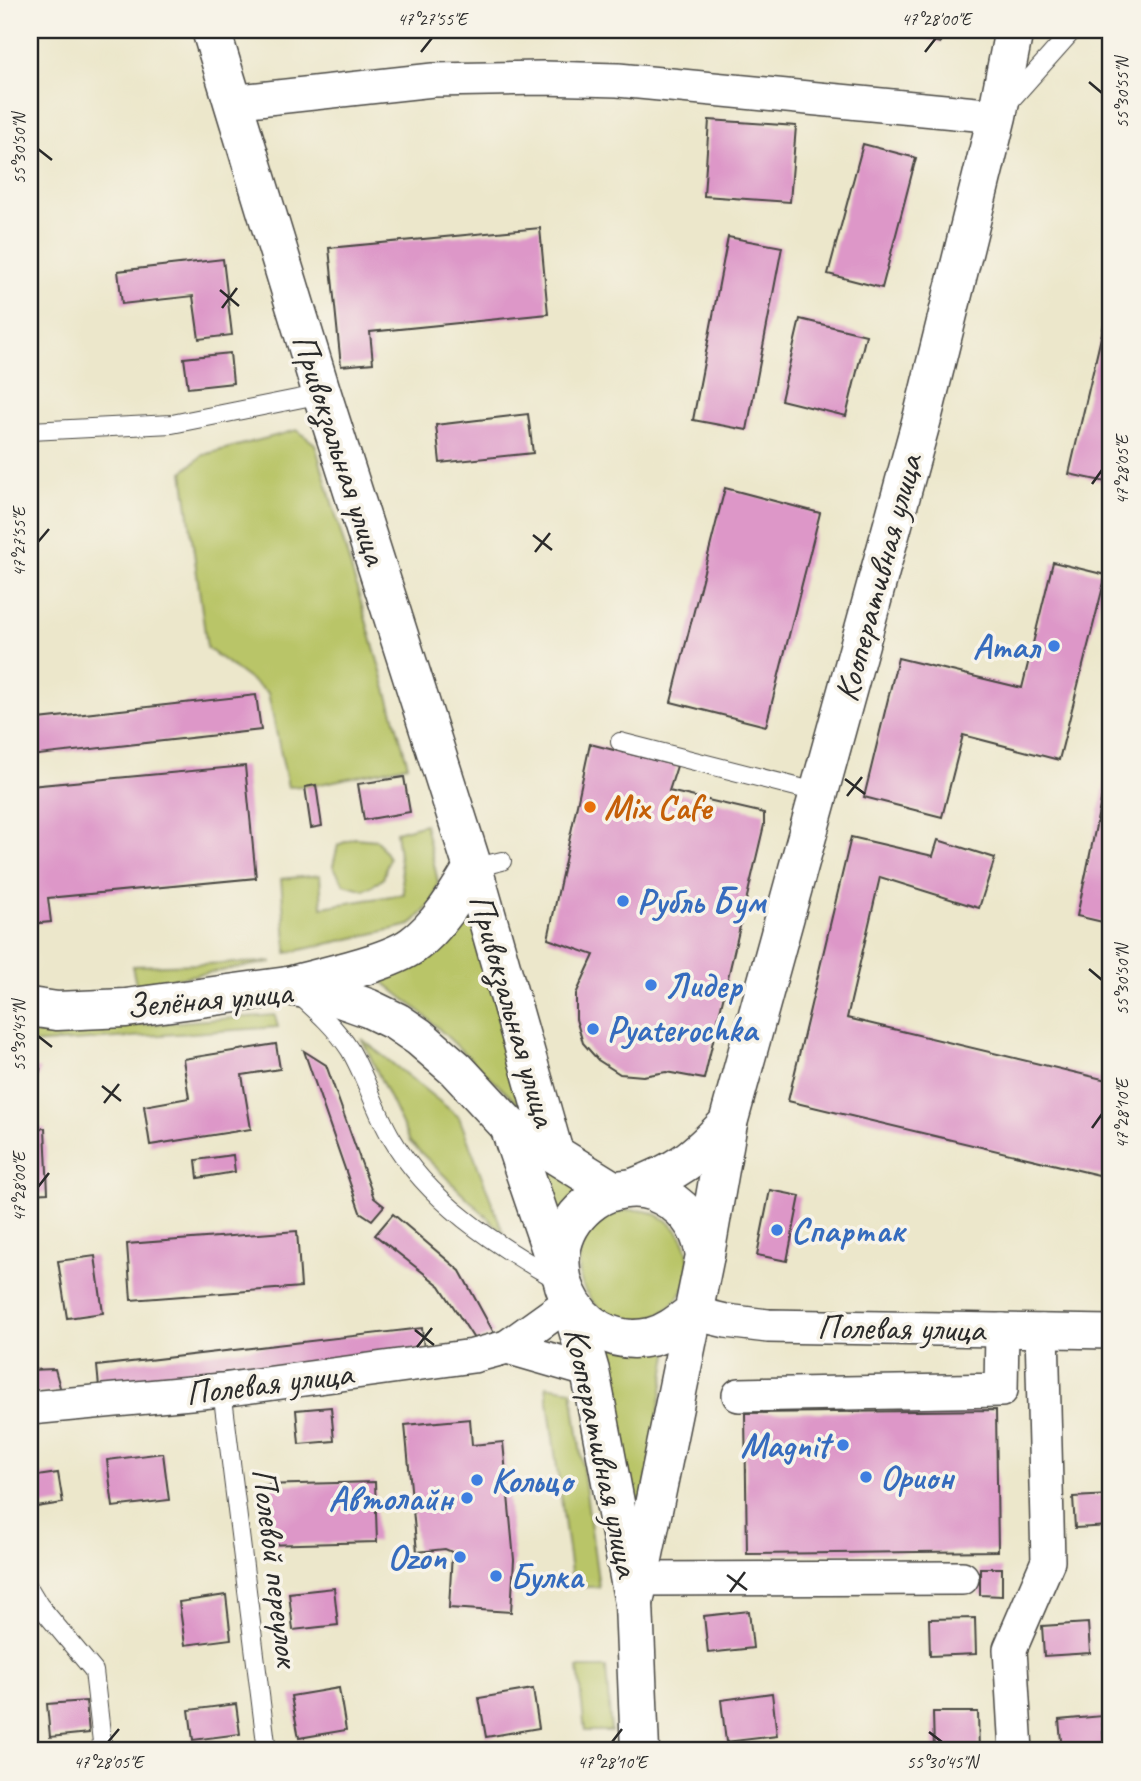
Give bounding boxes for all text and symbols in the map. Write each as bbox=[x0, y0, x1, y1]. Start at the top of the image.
text: 47°27'55"E bbox=[397, 8, 469, 30]
text: 47°28'00"E bbox=[901, 8, 973, 30]
text: 55°30'55"N bbox=[1111, 54, 1133, 128]
text: 55°30'50"N bbox=[8, 110, 30, 184]
street label: Привокзальная улица bbox=[282, 328, 399, 572]
text: 47°28'05"E bbox=[1111, 433, 1133, 505]
street label: Кооперативная улица bbox=[823, 447, 933, 706]
text: 47°27'55"E bbox=[8, 505, 30, 577]
place label: Атал bbox=[973, 624, 1042, 669]
marker: Атал bbox=[1046, 638, 1062, 654]
place label: Mix Cafe bbox=[604, 785, 713, 830]
marker: Mix Cafe bbox=[582, 799, 598, 815]
place label: Рубль Бум bbox=[637, 879, 767, 924]
street label: Привокзальная улица bbox=[458, 889, 568, 1133]
marker: Рубль Бум bbox=[615, 893, 631, 909]
text: 55°30'50"N bbox=[1111, 941, 1133, 1015]
place label: Лидер bbox=[665, 963, 744, 1008]
street label: Зелёная улица bbox=[124, 969, 296, 1029]
marker: Лидер bbox=[643, 977, 659, 993]
text: 55°30'45"N bbox=[8, 997, 30, 1071]
place label: Pyaterochka bbox=[607, 1007, 760, 1052]
marker: Pyaterochka bbox=[585, 1021, 601, 1037]
text: 47°28'10"E bbox=[1111, 1077, 1133, 1149]
text: 47°28'00"E bbox=[8, 1150, 30, 1222]
place label: Спартак bbox=[791, 1208, 907, 1253]
marker: Спартак bbox=[769, 1222, 785, 1238]
street label: Полевая улица bbox=[817, 1304, 988, 1352]
street label: Кооперативная улица bbox=[554, 1323, 651, 1583]
street label: Полевая улица bbox=[183, 1350, 358, 1416]
place label: Magnit bbox=[741, 1423, 834, 1468]
marker: Magnit bbox=[835, 1437, 851, 1453]
place label: Орион bbox=[880, 1455, 956, 1500]
place label: Кольцо bbox=[491, 1458, 575, 1503]
street label: Полевой переулок bbox=[242, 1465, 311, 1672]
marker: Орион bbox=[858, 1469, 874, 1485]
marker: Кольцо bbox=[469, 1472, 485, 1488]
place label: Автолайн bbox=[328, 1476, 456, 1521]
marker: Автолайн bbox=[459, 1490, 475, 1506]
place label: Ozon bbox=[388, 1535, 447, 1580]
marker: Ozon bbox=[452, 1549, 468, 1565]
place label: Булка bbox=[510, 1554, 585, 1599]
marker: Булка bbox=[488, 1568, 504, 1584]
text: 47°28'05"E bbox=[73, 1751, 145, 1773]
text: 47°28'10"E bbox=[577, 1751, 649, 1773]
text: 55°30'45"N bbox=[907, 1751, 981, 1773]

